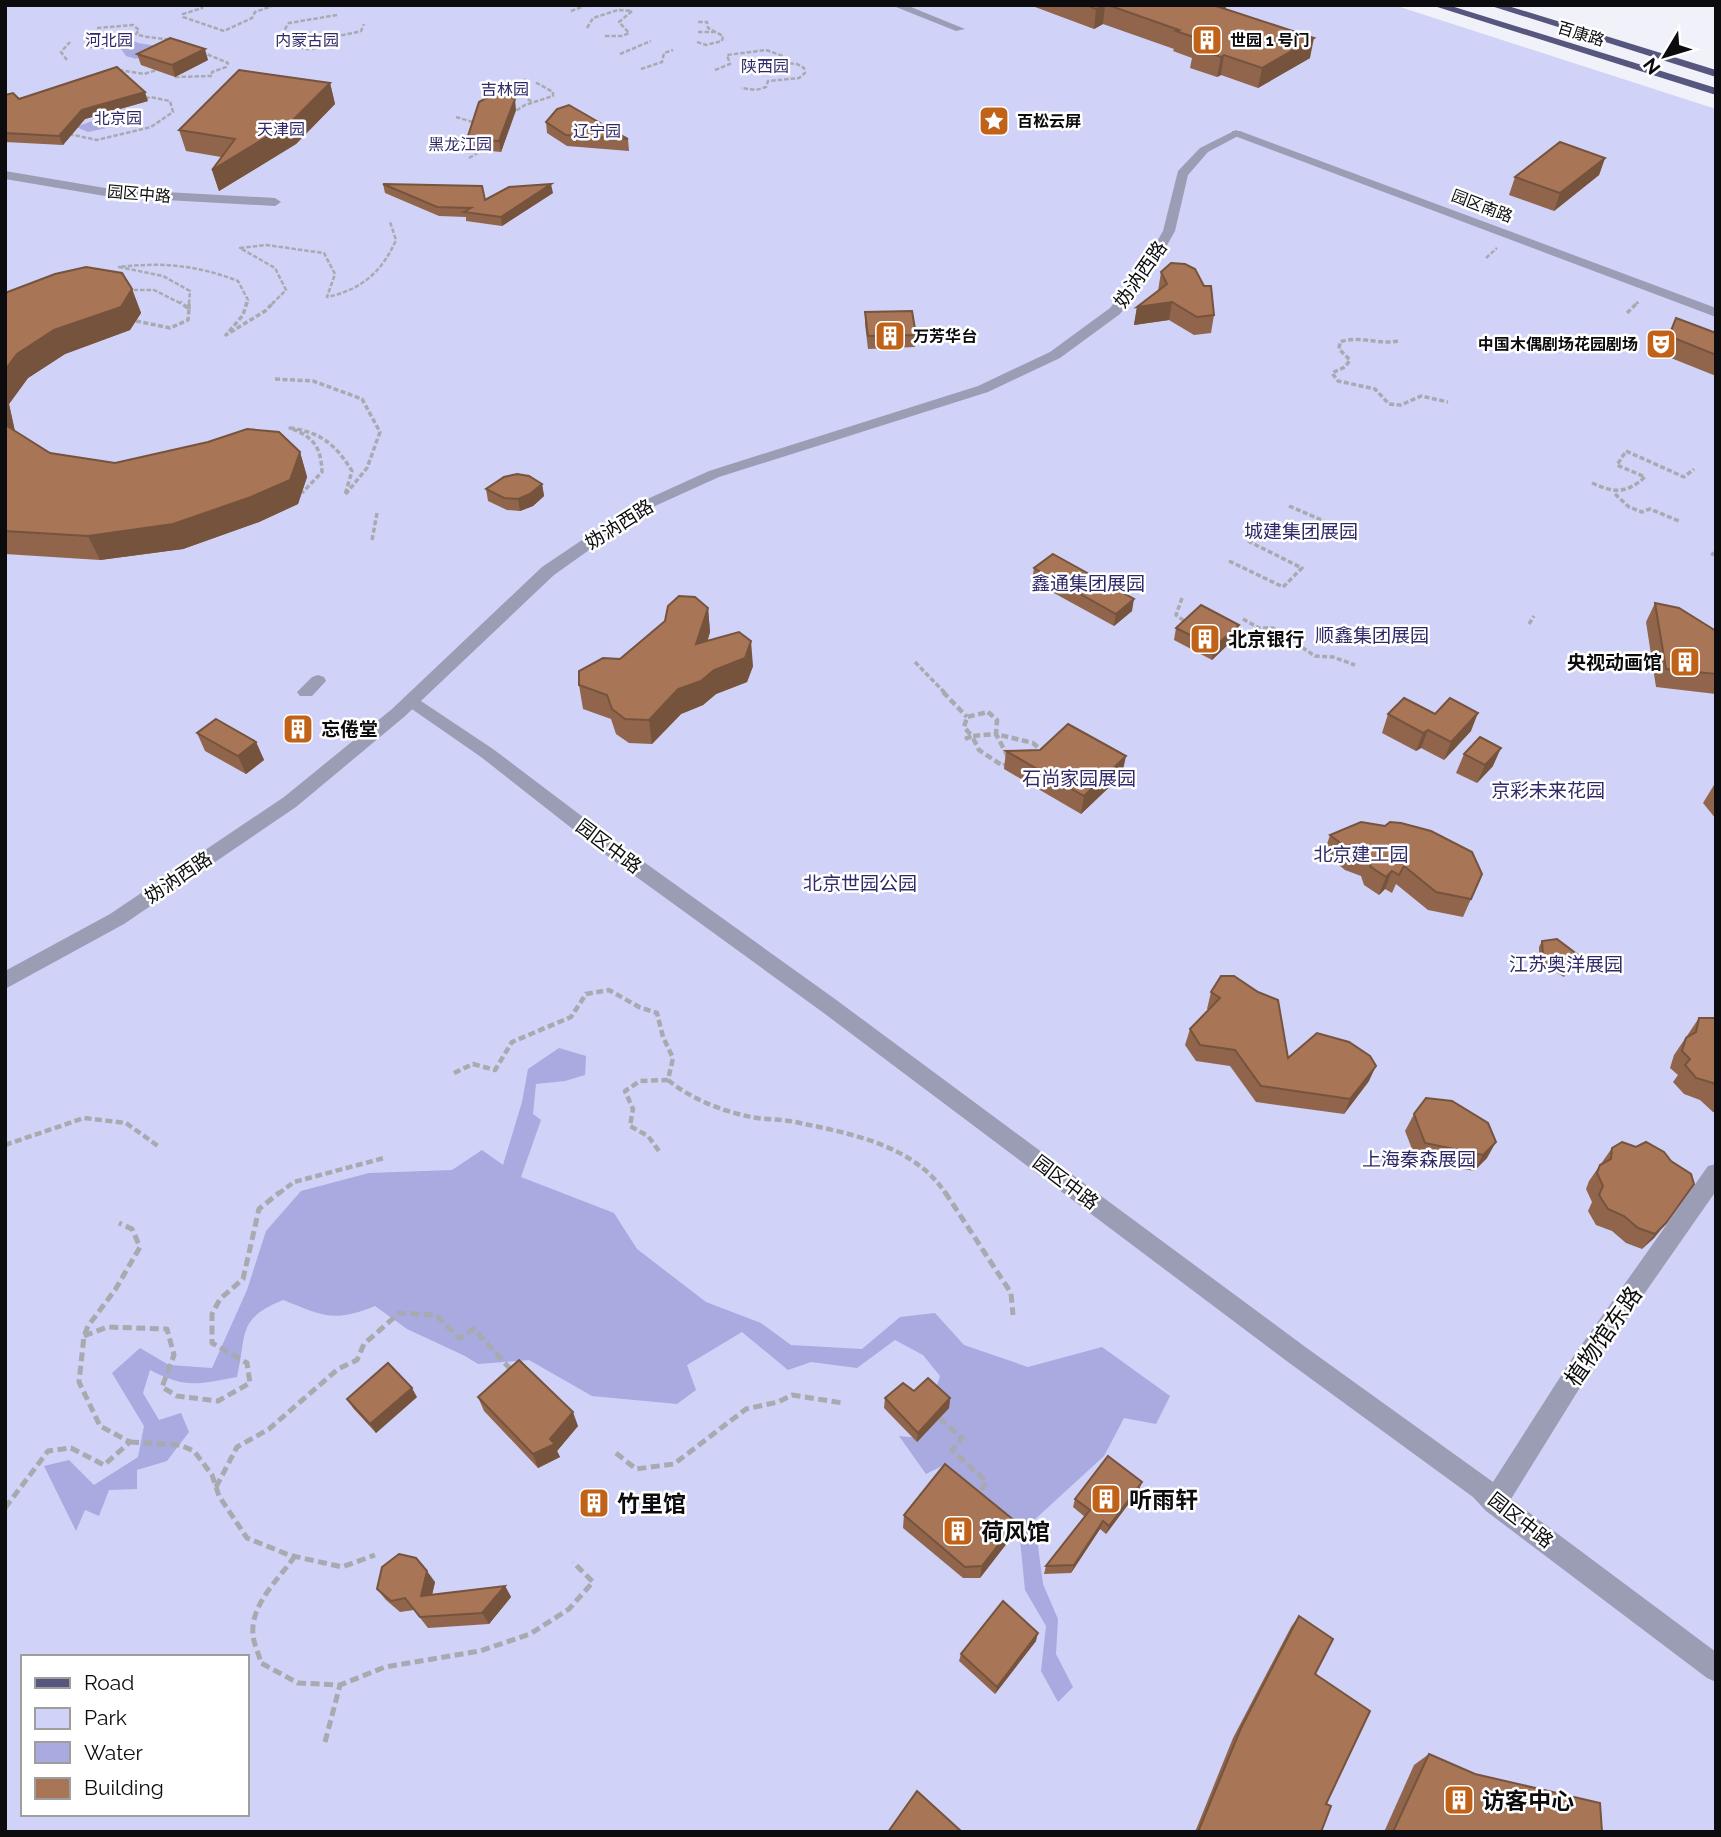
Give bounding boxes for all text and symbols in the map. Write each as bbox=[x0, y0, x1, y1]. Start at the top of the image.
street label: 百康路 bbox=[1555, 18, 1607, 50]
north arrow bbox=[1630, 21, 1700, 91]
building icon: 世园 1 号门 bbox=[1190, 23, 1224, 57]
park label: 河北园 bbox=[85, 31, 133, 50]
park label: 内蒙古园 bbox=[275, 31, 339, 50]
place label: 世园 1 号门 bbox=[1230, 31, 1310, 50]
text: N bbox=[1638, 54, 1665, 79]
park label: 陕西园 bbox=[741, 57, 789, 76]
park label: 吉林园 bbox=[481, 80, 529, 99]
place icon: 百松云屏 bbox=[977, 104, 1011, 138]
park label: 北京园 bbox=[94, 109, 142, 128]
place label: 百松云屏 bbox=[1017, 112, 1081, 131]
park label: 天津园 bbox=[257, 120, 305, 139]
park label: 辽宁园 bbox=[573, 122, 621, 141]
park label: 黑龙江园 bbox=[428, 135, 492, 154]
street label: 园区中路 bbox=[106, 182, 172, 206]
street label: 园区南路 bbox=[1449, 186, 1515, 226]
street label: 妫汭西路 bbox=[1109, 237, 1171, 311]
building icon: 万芳华台 bbox=[873, 319, 907, 353]
place label: 万芳华台 bbox=[913, 327, 977, 346]
theatre icon: 中国木偶剧场花园剧场 bbox=[1644, 327, 1678, 361]
place label: 中国木偶剧场花园剧场 bbox=[1478, 335, 1638, 354]
street label: 妫汭西路 bbox=[581, 495, 657, 553]
park label: 城建集团展园 bbox=[1244, 520, 1358, 542]
park label: 鑫通集团展园 bbox=[1031, 572, 1145, 594]
building icon: 北京银行 bbox=[1188, 622, 1222, 656]
park label: 顺鑫集团展园 bbox=[1315, 624, 1429, 646]
place label: 北京银行 bbox=[1228, 628, 1304, 650]
building icon: 央视动画馆 bbox=[1668, 645, 1702, 679]
place label: 央视动画馆 bbox=[1567, 651, 1662, 673]
building icon: 忘倦堂 bbox=[281, 712, 315, 746]
place label: 忘倦堂 bbox=[321, 718, 378, 740]
park label: 石尚家园展园 bbox=[1022, 767, 1136, 789]
park label: 京彩未来花园 bbox=[1491, 779, 1605, 801]
street label: 园区中路 bbox=[572, 814, 646, 878]
park label: 北京建工园 bbox=[1313, 843, 1409, 865]
street label: 妫汭西路 bbox=[140, 847, 216, 907]
park label: 北京世园公园 bbox=[803, 872, 917, 894]
park label: 江苏奥洋展园 bbox=[1509, 953, 1623, 975]
park label: 上海秦森展园 bbox=[1362, 1148, 1476, 1170]
street label: 园区中路 bbox=[1029, 1150, 1103, 1214]
street label: 植物馆东路 bbox=[1559, 1281, 1647, 1391]
building icon: 听雨轩 bbox=[1089, 1482, 1123, 1516]
building icon: 竹里馆 bbox=[577, 1486, 611, 1520]
place label: 听雨轩 bbox=[1129, 1486, 1198, 1513]
street label: 园区中路 bbox=[1484, 1488, 1558, 1552]
place label: 竹里馆 bbox=[617, 1490, 686, 1517]
building icon: 荷风馆 bbox=[941, 1514, 975, 1548]
place label: 荷风馆 bbox=[981, 1518, 1050, 1545]
legend bbox=[21, 1655, 248, 1816]
text: Road bbox=[84, 1670, 134, 1695]
text: Park bbox=[84, 1705, 127, 1730]
text: Water bbox=[84, 1740, 143, 1765]
text: Building bbox=[84, 1775, 164, 1800]
building icon: 访客中心 bbox=[1442, 1783, 1476, 1817]
place label: 访客中心 bbox=[1482, 1787, 1574, 1814]

